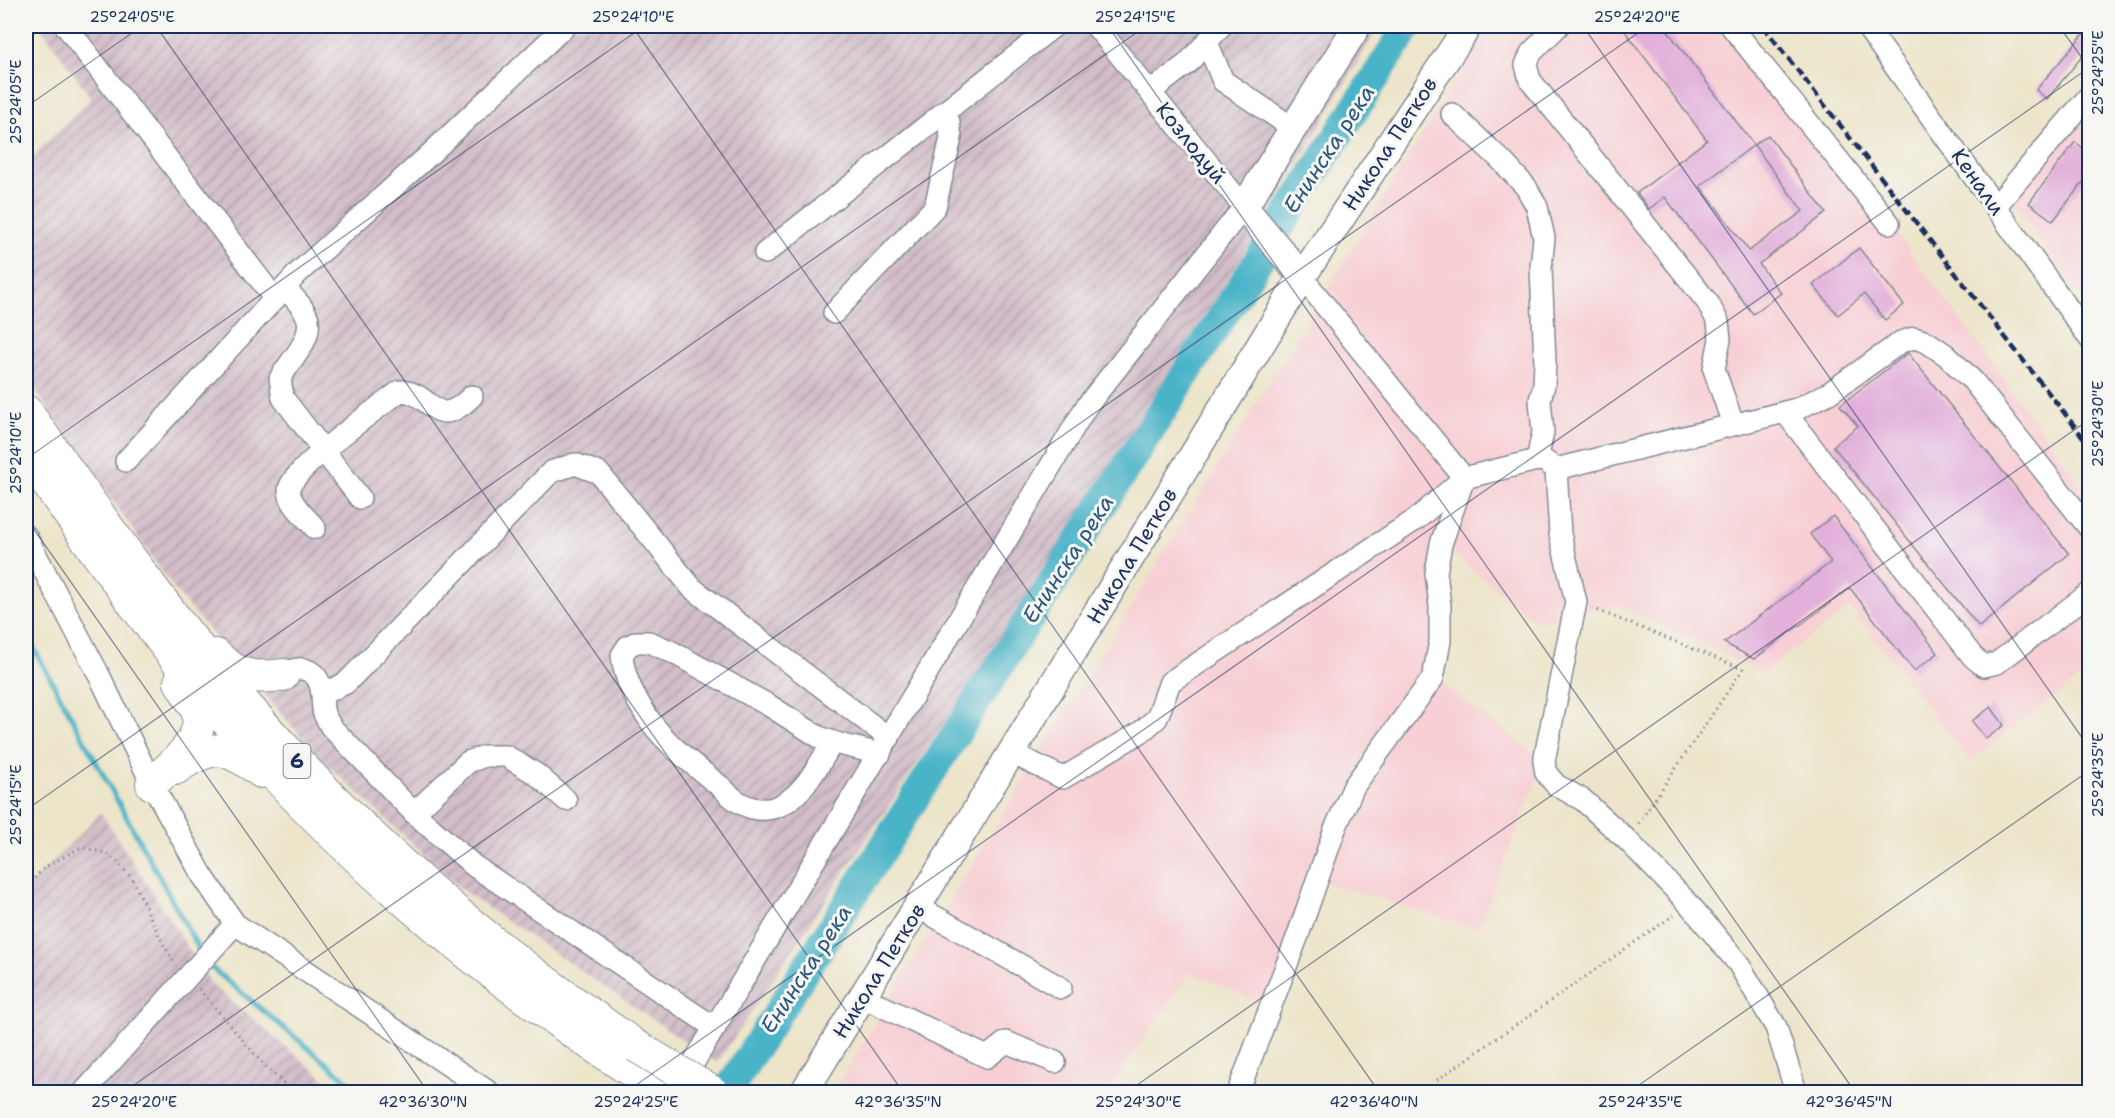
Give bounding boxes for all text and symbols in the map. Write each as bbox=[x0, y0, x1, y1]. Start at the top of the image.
text: 25°24'05"E bbox=[89, 7, 175, 27]
text: 25°24'10"E bbox=[592, 7, 674, 27]
text: 25°24'15"E bbox=[1094, 7, 1176, 27]
text: 25°24'20"E bbox=[1594, 7, 1680, 27]
text: 25°24'25"E bbox=[2088, 30, 2108, 116]
text: 25°24'05"E bbox=[6, 59, 26, 145]
street label: Никола Петков bbox=[1336, 72, 1444, 216]
water label: Енинска река bbox=[1277, 79, 1381, 219]
street label: Козлодуй bbox=[1149, 96, 1233, 190]
street label: Кенали bbox=[1945, 143, 2011, 221]
text: 25°24'30"E bbox=[2088, 381, 2108, 467]
text: 25°24'10"E bbox=[6, 412, 26, 494]
street label: Никола Петков bbox=[1080, 483, 1184, 629]
water label: Енинска река bbox=[1016, 489, 1120, 629]
text: 25°24'35"E bbox=[2088, 733, 2108, 817]
road number: 6 bbox=[284, 744, 310, 778]
text: 25°24'15"E bbox=[6, 764, 26, 846]
street label: Никола Петков bbox=[826, 898, 932, 1044]
water label: Енинска река bbox=[754, 899, 858, 1039]
text: 25°24'20"E bbox=[91, 1092, 177, 1112]
text: 42°36'30"N bbox=[378, 1092, 468, 1112]
text: 25°24'25"E bbox=[593, 1092, 679, 1112]
text: 42°36'35"N bbox=[854, 1092, 942, 1112]
text: 25°24'30"E bbox=[1095, 1092, 1181, 1112]
text: 42°36'40"N bbox=[1330, 1092, 1418, 1112]
text: 25°24'35"E bbox=[1598, 1092, 1682, 1112]
text: 42°36'45"N bbox=[1805, 1092, 1893, 1112]

